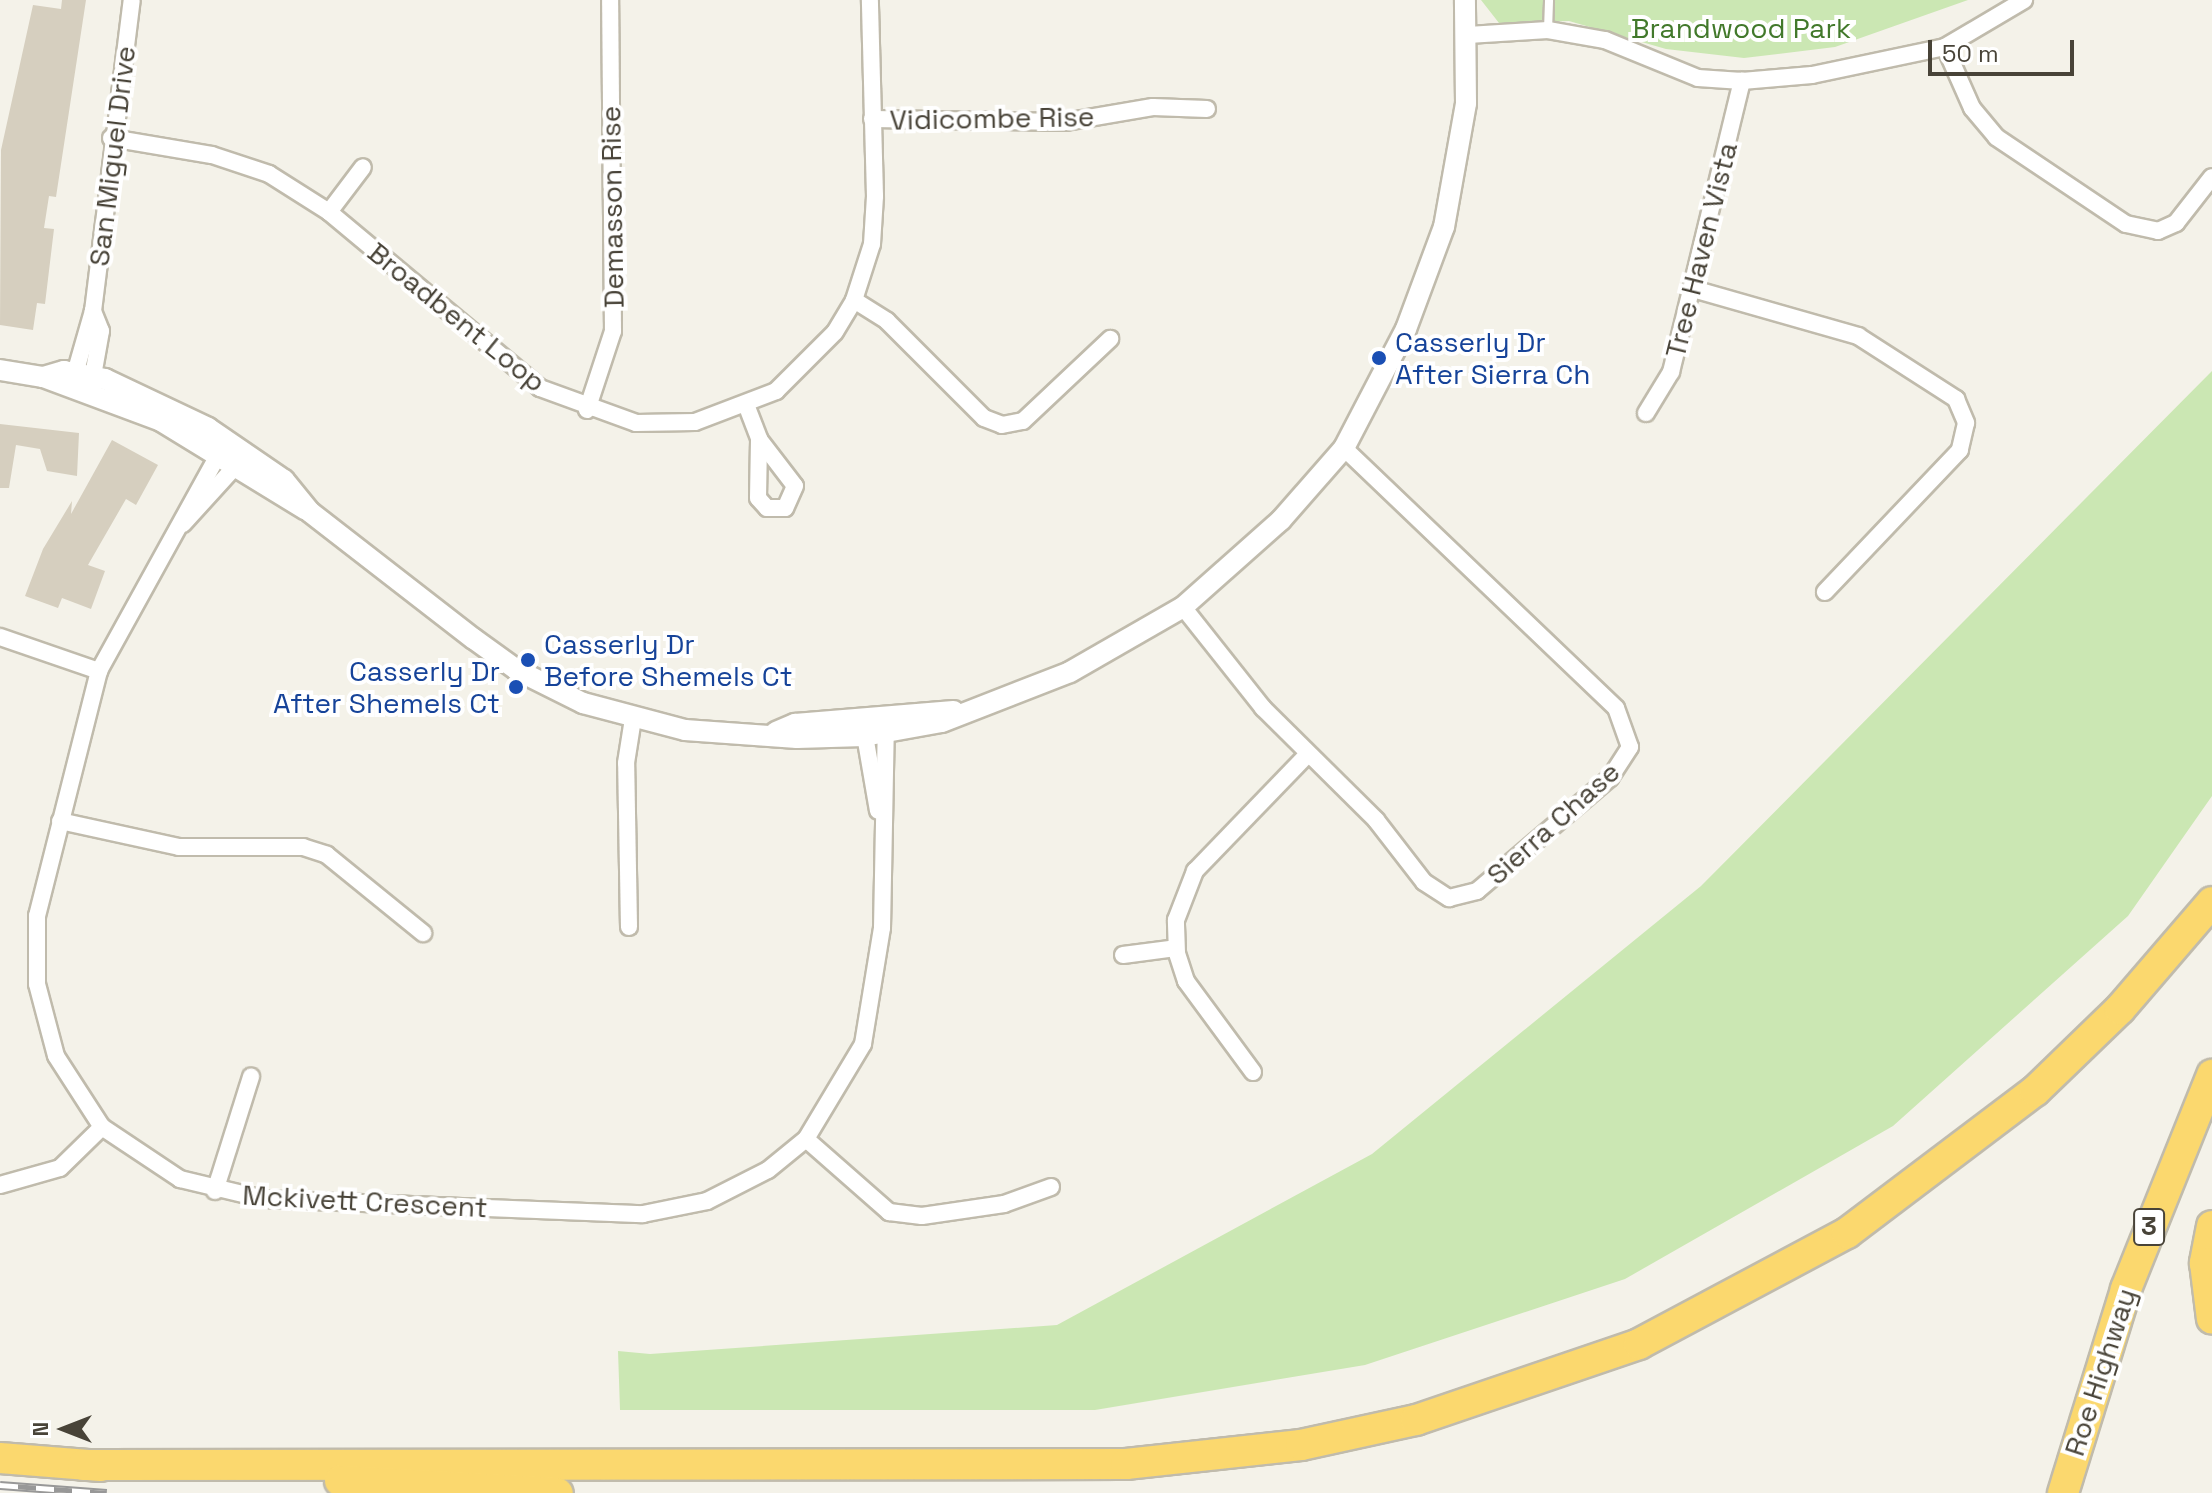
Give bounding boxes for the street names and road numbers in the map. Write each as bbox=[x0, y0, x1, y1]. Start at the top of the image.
street label: San Miguel Drive bbox=[82, 44, 142, 268]
street label: Vidicombe Rise bbox=[889, 99, 1095, 137]
street label: Demasson Rise bbox=[593, 106, 631, 308]
street label: Tree Haven Vista bbox=[1658, 138, 1744, 362]
street label: Broadbent Loop bbox=[361, 235, 553, 399]
street label: Sierra Chase bbox=[1480, 755, 1626, 891]
street label: Mckivett Crescent bbox=[242, 1178, 488, 1224]
road number: 3 bbox=[2133, 1205, 2165, 1249]
street label: Roe Highway bbox=[2057, 1284, 2143, 1460]

